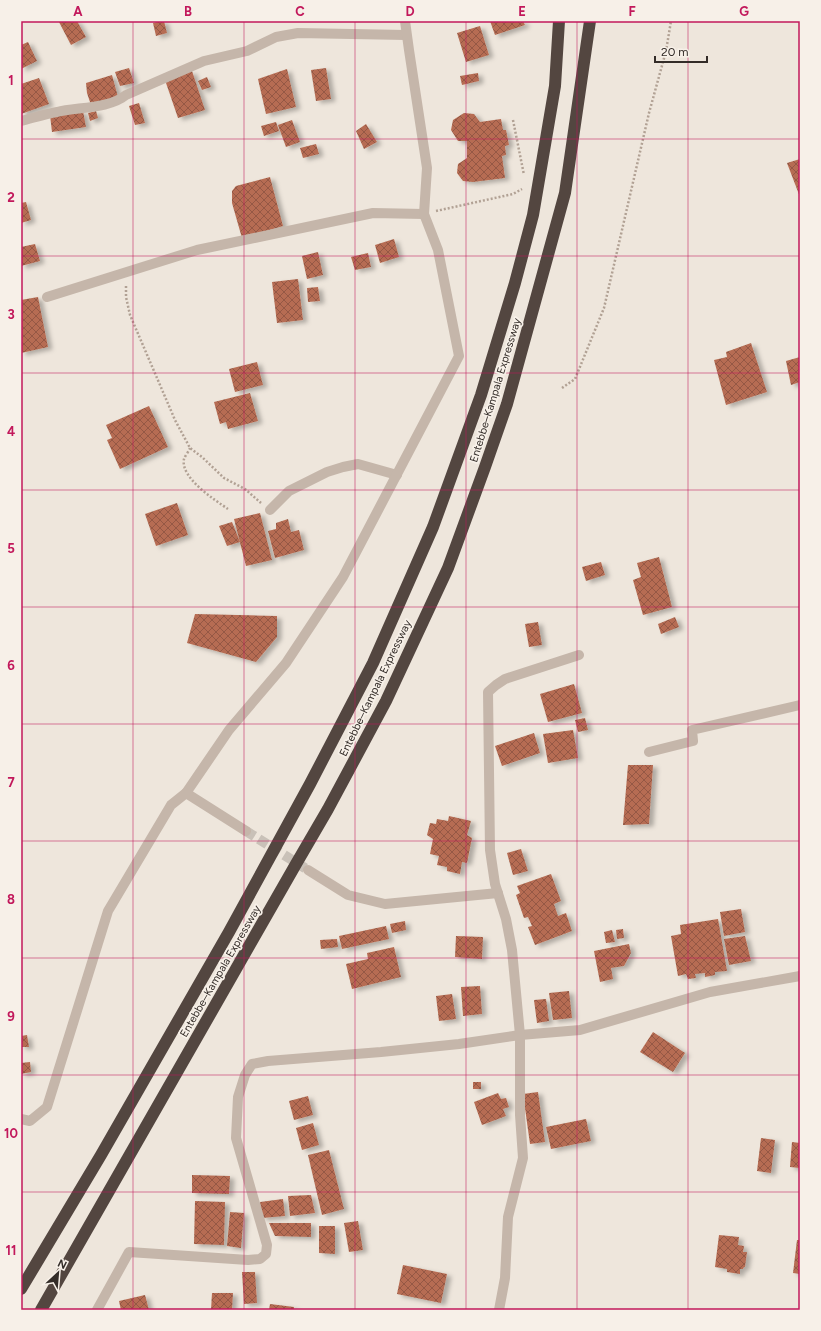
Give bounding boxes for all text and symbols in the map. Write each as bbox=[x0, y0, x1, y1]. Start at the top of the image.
text: A bbox=[73, 4, 83, 19]
text: B bbox=[184, 4, 192, 19]
text: C bbox=[295, 4, 305, 19]
text: D bbox=[405, 4, 415, 19]
text: E bbox=[518, 4, 526, 19]
text: F bbox=[628, 4, 636, 19]
text: G bbox=[739, 4, 749, 19]
scale bar bbox=[655, 38, 707, 64]
text: 20 m bbox=[661, 45, 689, 59]
text: 1 bbox=[8, 73, 14, 88]
text: 2 bbox=[7, 190, 15, 205]
text: 3 bbox=[7, 307, 15, 322]
street label: Entebbe–Kampala Expressway bbox=[467, 316, 524, 464]
text: 4 bbox=[7, 424, 15, 439]
text: 5 bbox=[7, 541, 15, 556]
street label: Entebbe–Kampala Expressway bbox=[337, 618, 414, 759]
text: 6 bbox=[7, 658, 15, 673]
text: 7 bbox=[7, 775, 15, 790]
text: 8 bbox=[7, 892, 15, 907]
street label: Entebbe–Kampala Expressway bbox=[177, 903, 264, 1040]
text: 9 bbox=[7, 1009, 15, 1024]
text: 10 bbox=[4, 1126, 18, 1141]
text: 11 bbox=[6, 1243, 16, 1258]
north arrow bbox=[38, 1253, 78, 1293]
text: N bbox=[55, 1257, 69, 1272]

